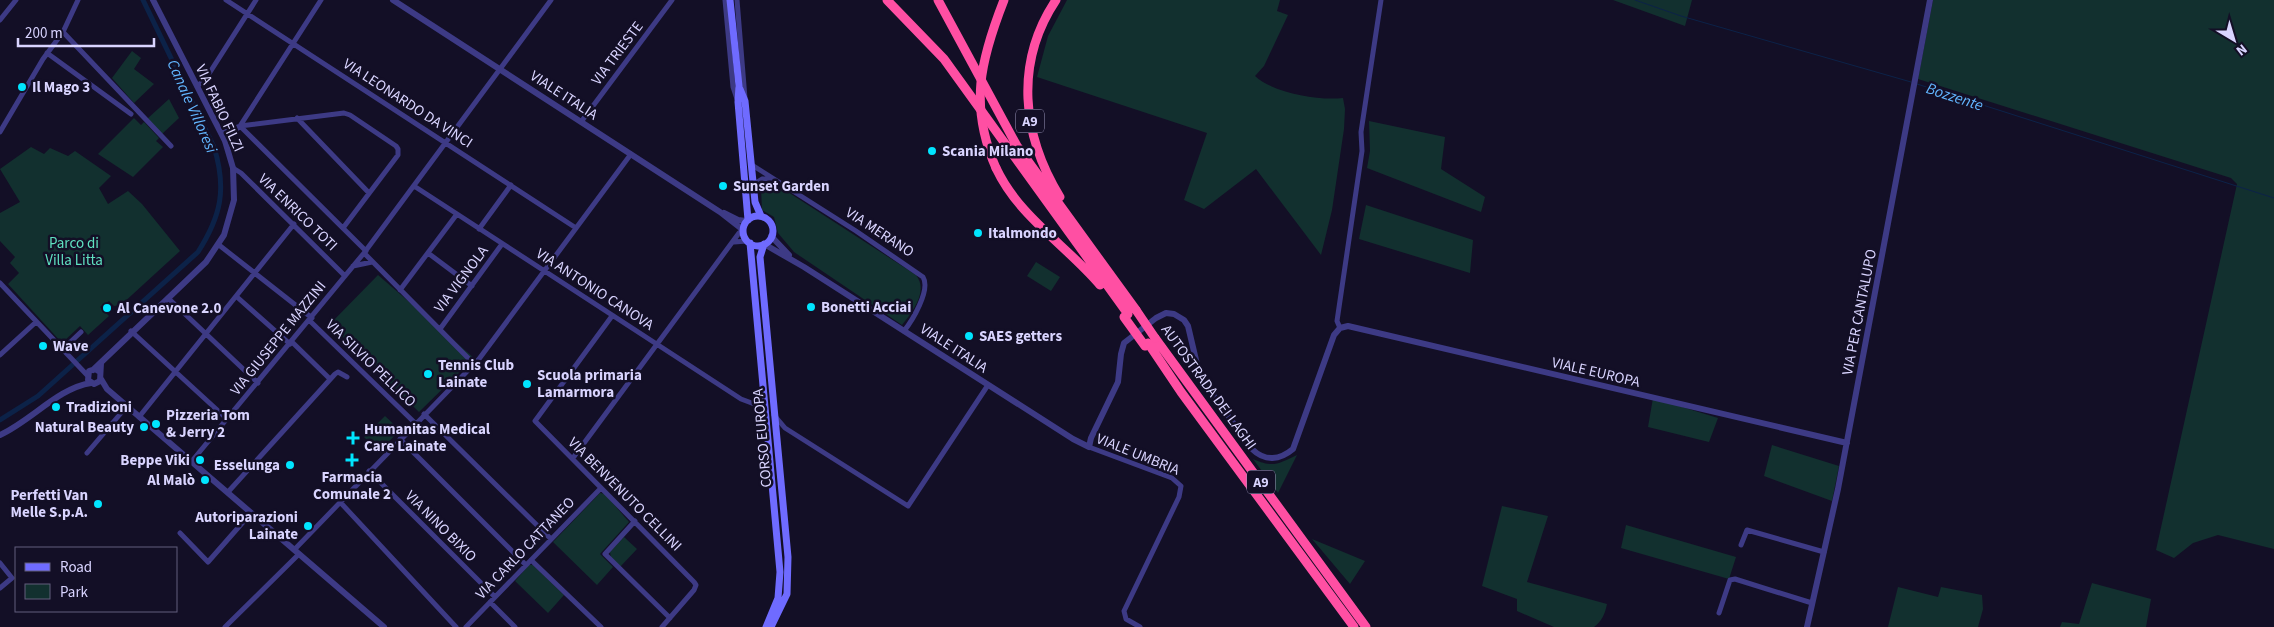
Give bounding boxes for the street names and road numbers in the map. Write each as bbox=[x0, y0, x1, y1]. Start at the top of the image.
street label: VIA TRIESTE bbox=[586, 17, 648, 90]
street label: VIA LEONARDO DA VINCI bbox=[339, 54, 477, 153]
street label: VIA FABIO FILZI bbox=[190, 61, 249, 155]
street label: VIALE ITALIA bbox=[526, 66, 602, 126]
road number: A9 bbox=[1016, 110, 1044, 132]
street label: VIA ENRICO TOTI bbox=[253, 169, 342, 256]
street label: VIA MERANO bbox=[841, 202, 918, 262]
street label: VIA VIGNOLA bbox=[429, 241, 494, 317]
street label: VIA ANTONIO CANOVA bbox=[532, 243, 659, 336]
street label: VIA PER CANTALUPO bbox=[1837, 247, 1882, 377]
street label: VIA GIUSEPPE MAZZINI bbox=[226, 277, 331, 400]
street label: VIA SILVIO PELLICO bbox=[321, 315, 421, 412]
street label: VIALE ITALIA bbox=[916, 319, 992, 379]
street label: AUTOSTRADA DEI LAGHI bbox=[1156, 320, 1261, 454]
street label: VIALE EUROPA bbox=[1550, 352, 1643, 393]
street label: CORSO EUROPA bbox=[748, 387, 777, 488]
street label: VIALE UMBRIA bbox=[1093, 428, 1183, 481]
street label: VIA BENVENUTO CELLINI bbox=[563, 433, 686, 556]
road number: A9 bbox=[1247, 471, 1275, 494]
street label: VIA NINO BIXIO bbox=[400, 486, 481, 567]
street label: VIA CARLO CATTANEO bbox=[471, 492, 580, 604]

